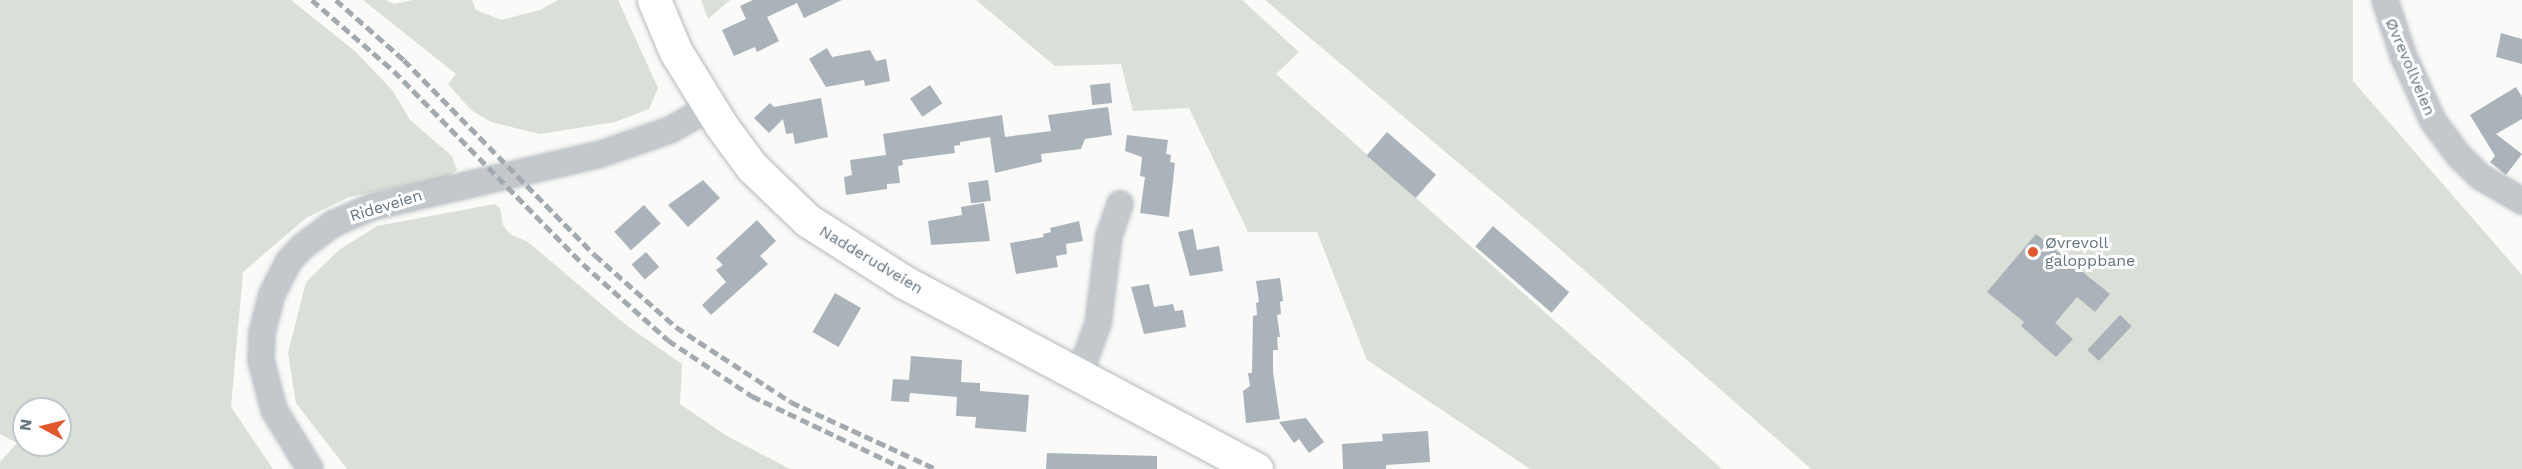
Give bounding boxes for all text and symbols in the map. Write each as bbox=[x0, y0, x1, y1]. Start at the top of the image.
street label: Øvrevollveien bbox=[2381, 15, 2439, 119]
street label: Rideveien bbox=[347, 186, 425, 226]
street label: Nadderudveien bbox=[816, 222, 926, 298]
place label: Øvrevoll galoppbane bbox=[2045, 233, 2135, 271]
marker: Øvrevoll galoppbane bbox=[2026, 245, 2040, 259]
north arrow bbox=[12, 397, 72, 457]
text: N bbox=[15, 418, 36, 432]

